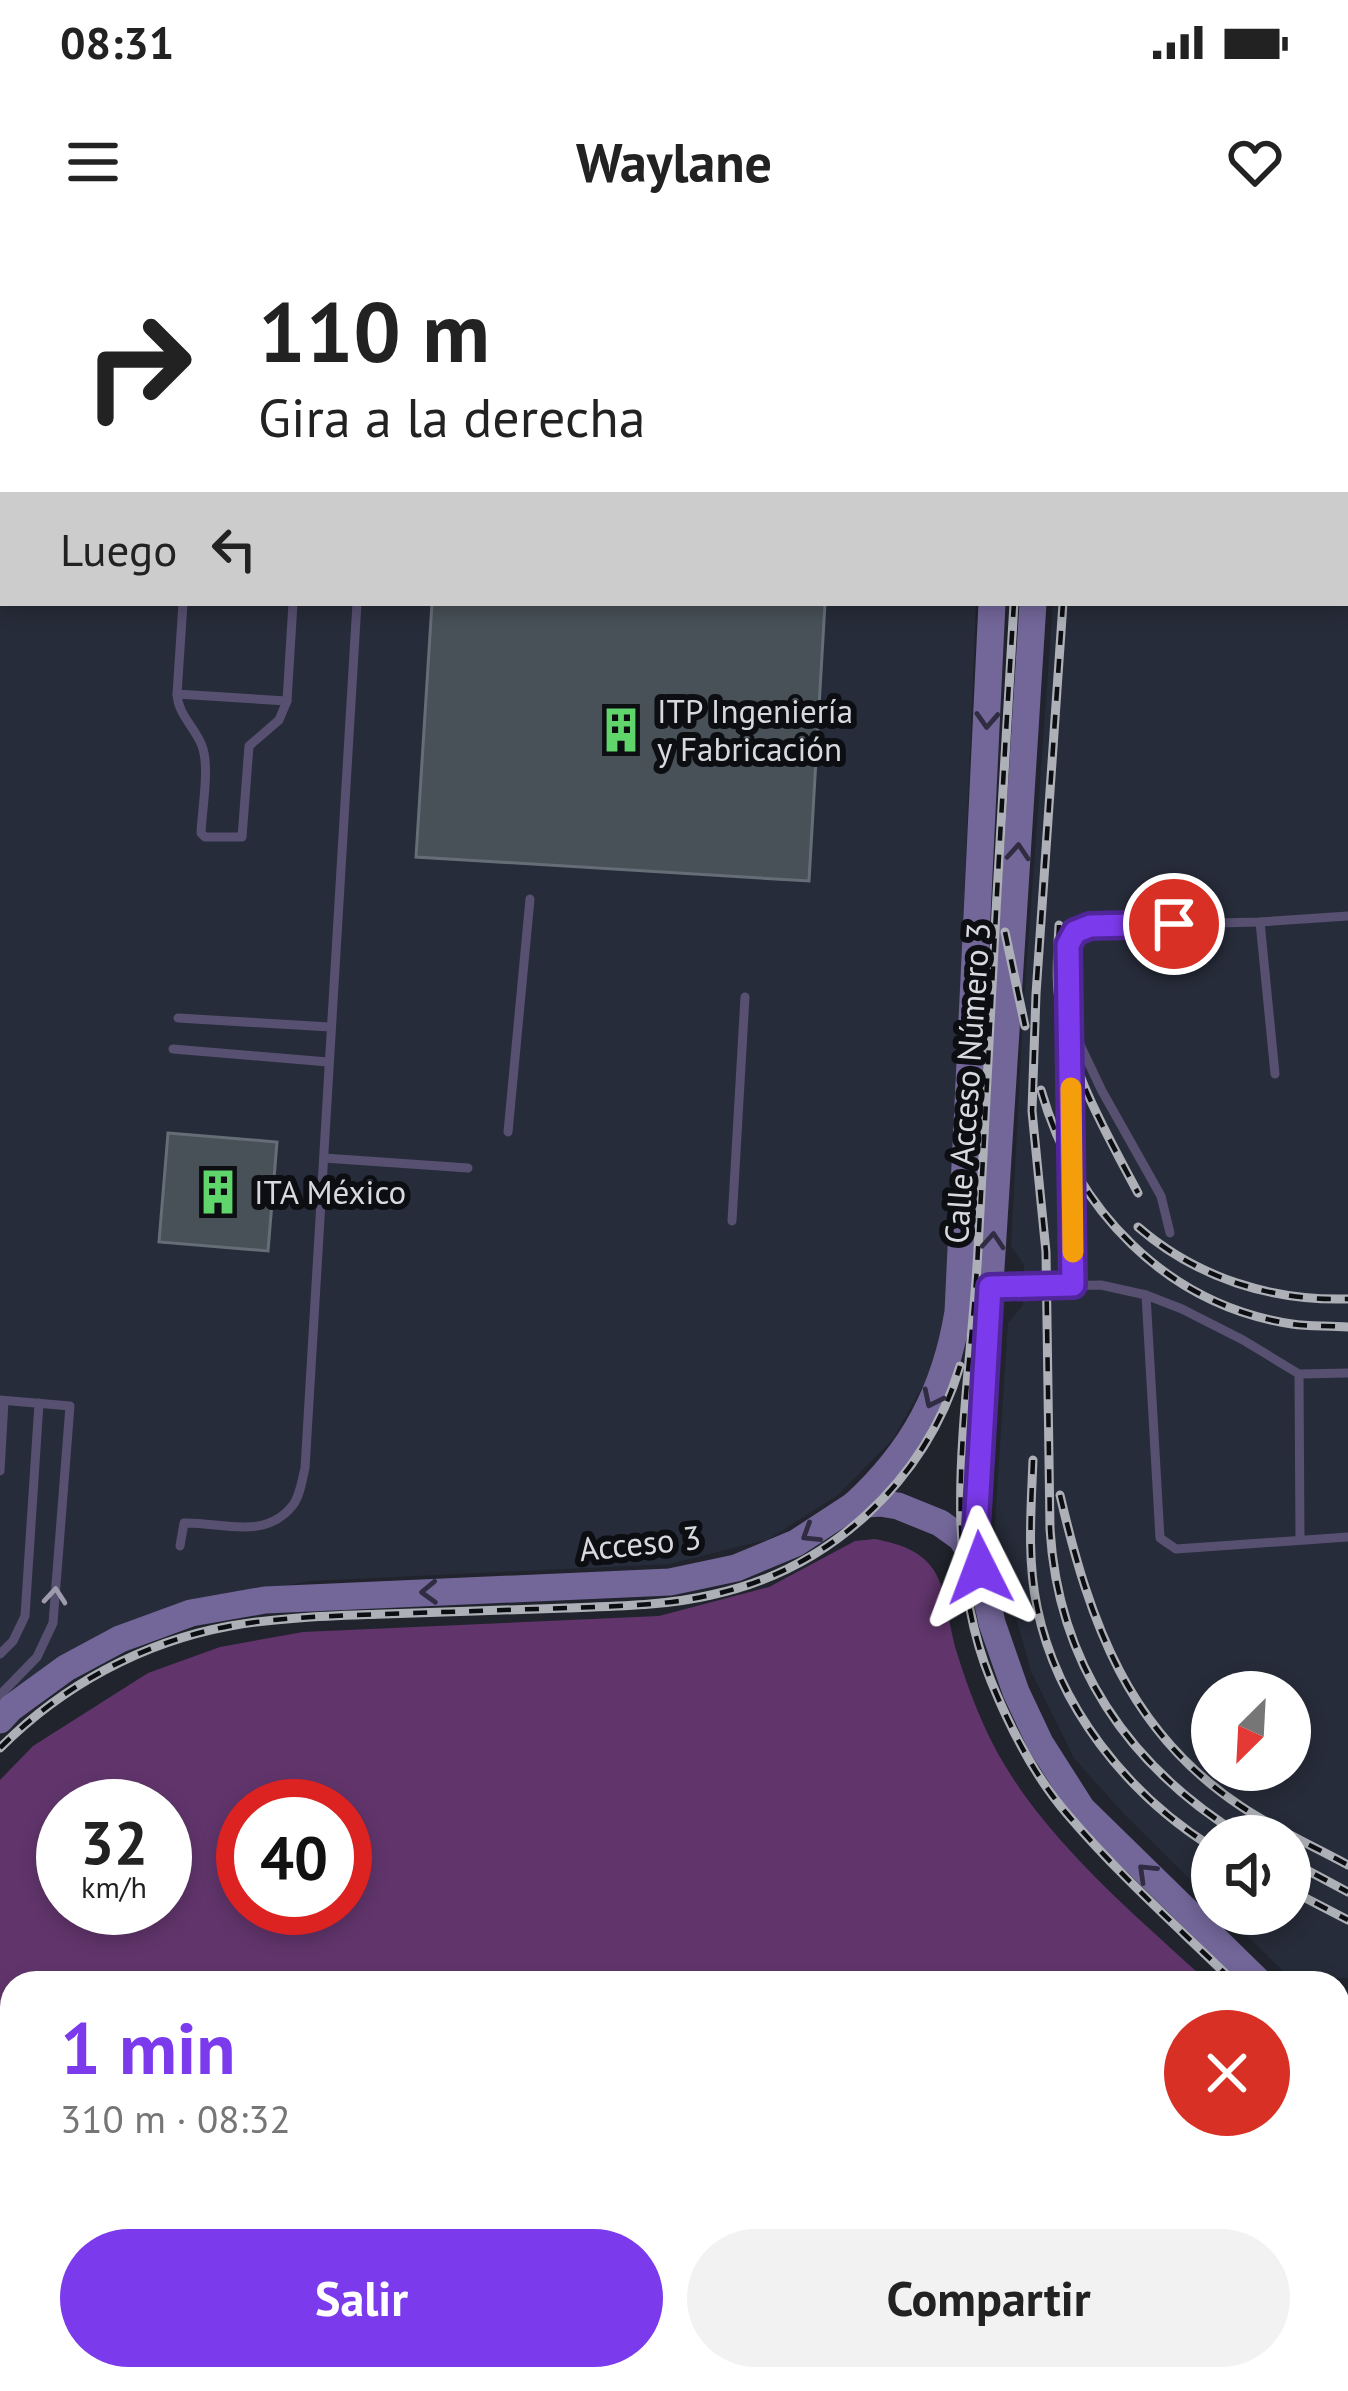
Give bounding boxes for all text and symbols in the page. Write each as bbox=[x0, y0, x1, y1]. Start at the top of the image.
text: 08:31 bbox=[60, 13, 174, 71]
text: Waylane bbox=[576, 127, 772, 197]
icon: menu bbox=[60, 129, 126, 195]
icon: heart bbox=[1222, 129, 1288, 195]
text: 110 m bbox=[258, 276, 490, 385]
icon: right bbox=[60, 288, 216, 444]
text: Gira a la derecha bbox=[258, 382, 646, 452]
icon: left bbox=[201, 516, 267, 582]
text: Luego bbox=[60, 520, 177, 578]
place label: ITP Ingeniería y Fabricación bbox=[657, 689, 853, 770]
building icon: ITP Ingeniería y Fabricación bbox=[596, 705, 646, 755]
one-way arrow bbox=[974, 711, 1000, 730]
one-way arrow bbox=[1004, 842, 1030, 861]
pin bbox=[1123, 873, 1225, 975]
icon: arrive bbox=[1141, 891, 1207, 957]
street label: Calle Acceso Número 3 bbox=[934, 921, 999, 1245]
building icon: ITA México bbox=[193, 1167, 243, 1217]
place label: ITA México bbox=[254, 1170, 406, 1213]
one-way arrow bbox=[979, 1231, 1005, 1250]
one-way arrow bbox=[923, 1387, 946, 1408]
position arrow bbox=[917, 1505, 1043, 1631]
street label: Acceso 3 bbox=[577, 1515, 703, 1570]
one-way arrow bbox=[801, 1520, 823, 1542]
one-way arrow bbox=[419, 1579, 438, 1605]
one-way arrow bbox=[41, 1587, 67, 1606]
north arrow bbox=[1191, 1671, 1311, 1791]
map controls bbox=[1191, 1671, 1311, 1935]
speed limit sign: 40 bbox=[216, 1779, 372, 1935]
text: 32 bbox=[80, 1803, 148, 1881]
button: sound bbox=[1191, 1815, 1311, 1935]
one-way arrow bbox=[1138, 1865, 1160, 1887]
text: km/h bbox=[81, 1867, 147, 1906]
text: 1 min bbox=[60, 2001, 236, 2094]
button: close bbox=[1164, 2010, 1290, 2136]
text: 310 m · 08:32 bbox=[60, 2093, 291, 2144]
button: Salir bbox=[60, 2229, 663, 2367]
button: Compartir bbox=[687, 2229, 1290, 2367]

